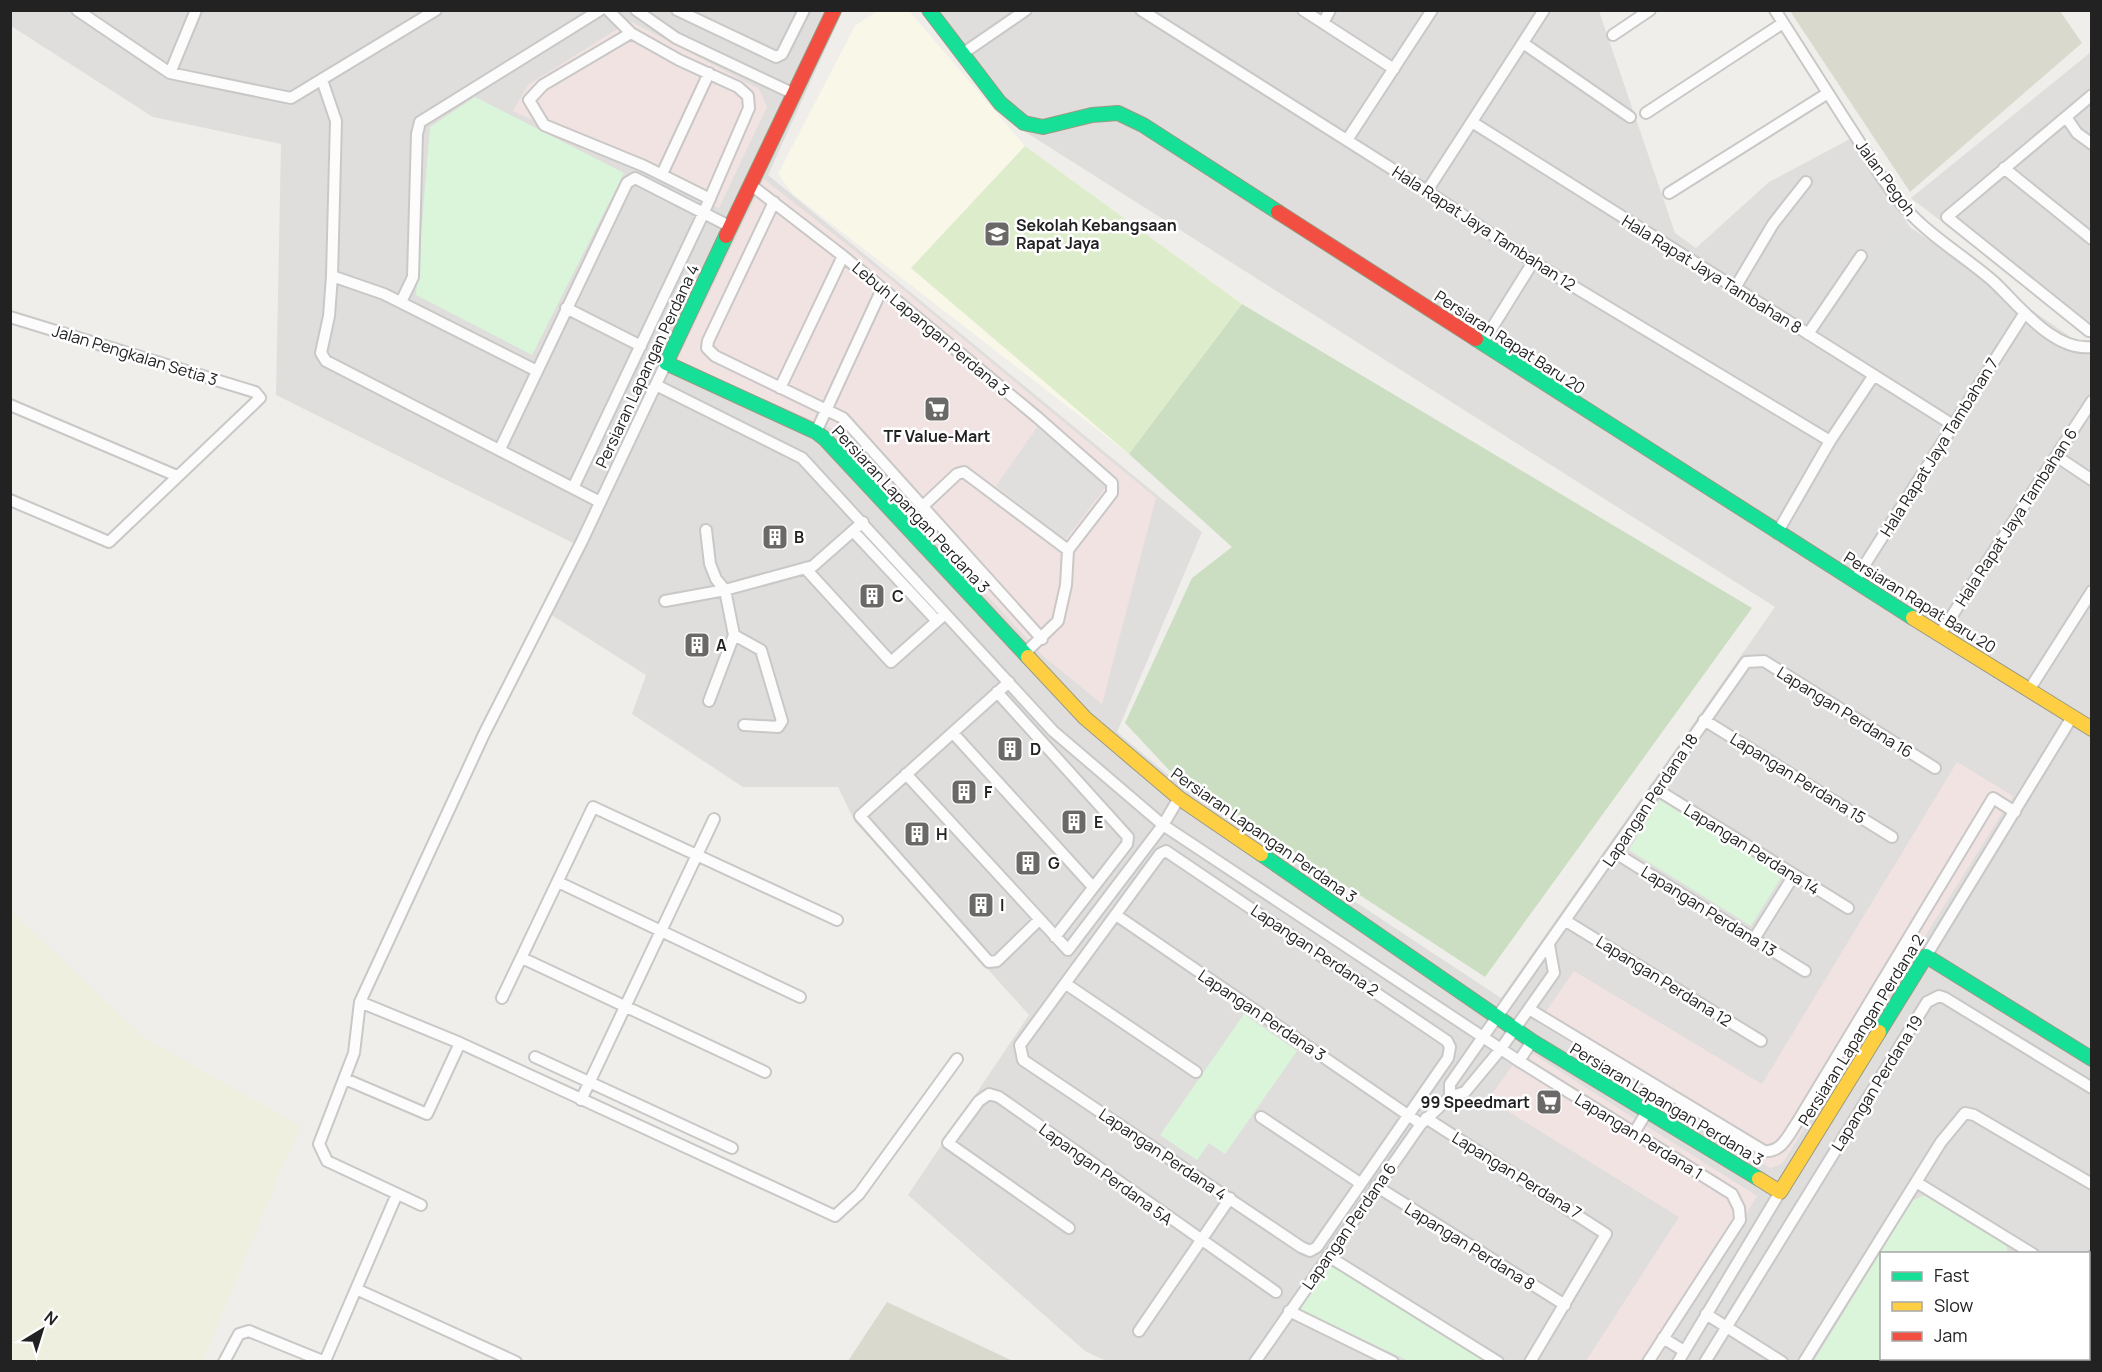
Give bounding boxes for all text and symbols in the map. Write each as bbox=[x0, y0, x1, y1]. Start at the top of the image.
street label: Jalan Pegoh bbox=[1851, 136, 1921, 220]
street label: Hala Rapat Jaya Tambahan 12 bbox=[1388, 160, 1580, 296]
street label: Hala Rapat Jaya Tambahan 8 bbox=[1618, 209, 1806, 339]
place label: Sekolah Kebangsaan Rapat Jaya bbox=[1016, 214, 1177, 254]
school or university icon: Sekolah Kebangsaan Rapat Jaya bbox=[982, 219, 1012, 249]
street label: Lebuh Lapangan Perdana 3 bbox=[848, 257, 1014, 401]
street label: Persiaran Lapangan Perdana 4 bbox=[590, 261, 704, 471]
street label: Persiaran Rapat Baru 20 bbox=[1430, 285, 1590, 399]
street label: Jalan Pengkalan Setia 3 bbox=[50, 319, 220, 391]
street label: Hala Rapat Jaya Tambahan 7 bbox=[1875, 353, 2003, 541]
supermarket icon: TF Value-Mart bbox=[922, 394, 952, 424]
street label: Persiaran Lapangan Perdana 3 bbox=[827, 420, 995, 598]
street label: Hala Rapat Jaya Tambahan 6 bbox=[1950, 423, 2082, 611]
place label: TF Value-Mart bbox=[883, 425, 991, 447]
building icon: B bbox=[760, 522, 790, 552]
place label: B bbox=[794, 526, 804, 548]
street label: Persiaran Rapat Baru 20 bbox=[1840, 546, 2000, 658]
building icon: C bbox=[857, 581, 887, 611]
place label: C bbox=[892, 585, 904, 607]
building icon: A bbox=[682, 630, 712, 660]
place label: A bbox=[716, 634, 727, 656]
street label: Lapangan Perdana 16 bbox=[1773, 661, 1917, 763]
street label: Lapangan Perdana 15 bbox=[1726, 727, 1870, 829]
street label: Lapangan Perdana 18 bbox=[1597, 729, 1703, 871]
building icon: D bbox=[995, 734, 1025, 764]
place label: D bbox=[1030, 738, 1041, 760]
street label: Persiaran Lapangan Perdana 3 bbox=[1167, 762, 1361, 908]
building icon: F bbox=[949, 777, 979, 807]
place label: F bbox=[984, 781, 993, 803]
street label: Lapangan Perdana 14 bbox=[1680, 798, 1824, 900]
building icon: E bbox=[1059, 807, 1089, 837]
place label: E bbox=[1094, 811, 1103, 833]
building icon: H bbox=[902, 819, 932, 849]
place label: H bbox=[936, 823, 948, 845]
building icon: G bbox=[1013, 848, 1043, 878]
place label: G bbox=[1048, 852, 1060, 874]
street label: Lapangan Perdana 13 bbox=[1637, 860, 1781, 962]
building icon: I bbox=[966, 890, 996, 920]
place label: I bbox=[1000, 894, 1005, 916]
street label: Lapangan Perdana 2 bbox=[1247, 899, 1383, 1001]
street label: Lapangan Perdana 12 bbox=[1592, 930, 1736, 1032]
street label: Persiaran Lapangan Perdana 2 bbox=[1793, 930, 1929, 1130]
street label: Lapangan Perdana 3 bbox=[1194, 964, 1330, 1066]
street label: Lapangan Perdana 19 bbox=[1826, 1011, 1928, 1155]
street label: Persiaran Lapangan Perdana 3 bbox=[1566, 1037, 1768, 1171]
supermarket icon: 99 Speedmart bbox=[1534, 1087, 1564, 1117]
street label: Lapangan Perdana 1 bbox=[1571, 1088, 1707, 1184]
place label: 99 Speedmart bbox=[1420, 1091, 1530, 1113]
street label: Lapangan Perdana 4 bbox=[1095, 1103, 1231, 1205]
street label: Lapangan Perdana 5A bbox=[1035, 1118, 1177, 1230]
street label: Lapangan Perdana 7 bbox=[1448, 1126, 1586, 1224]
street label: Lapangan Perdana 6 bbox=[1297, 1158, 1401, 1294]
street label: Lapangan Perdana 8 bbox=[1401, 1197, 1539, 1295]
legend bbox=[1880, 1252, 2090, 1360]
text: Fast bbox=[1934, 1263, 1969, 1287]
text: Slow bbox=[1934, 1293, 1974, 1317]
north arrow bbox=[12, 1300, 72, 1360]
text: N bbox=[40, 1306, 63, 1330]
text: Jam bbox=[1934, 1323, 1968, 1347]

